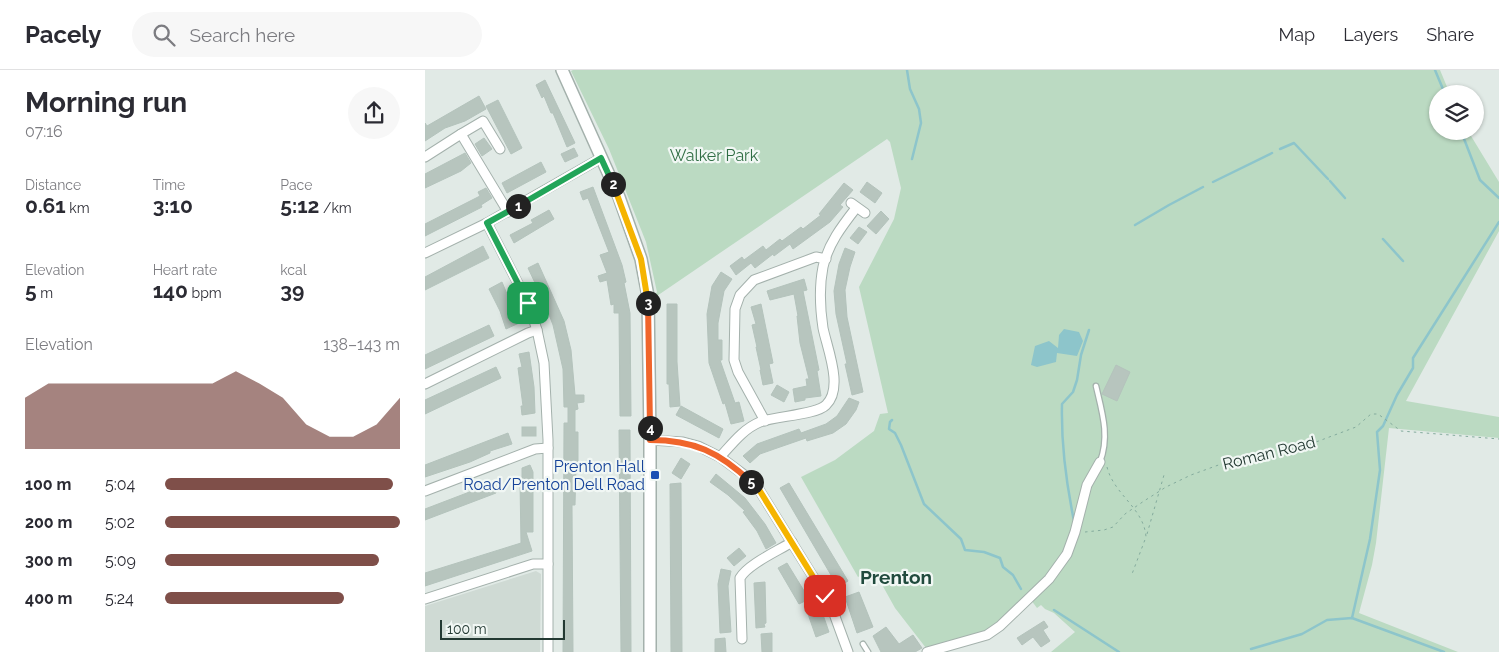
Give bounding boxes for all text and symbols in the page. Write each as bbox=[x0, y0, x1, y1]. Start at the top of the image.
search box bbox=[132, 12, 482, 57]
text: Pacely bbox=[25, 20, 102, 49]
icon: search bbox=[150, 21, 178, 49]
text: Search here bbox=[190, 24, 295, 46]
text: Map bbox=[1279, 24, 1315, 45]
text: Layers bbox=[1343, 24, 1398, 45]
text: Share bbox=[1426, 24, 1474, 45]
map controls bbox=[1429, 85, 1484, 140]
button: layers bbox=[1429, 85, 1484, 140]
text: Morning run bbox=[25, 86, 187, 119]
button: share bbox=[348, 87, 400, 139]
text: 07:16 bbox=[25, 122, 63, 141]
park label: Walker Park bbox=[670, 146, 759, 165]
pin: 2 bbox=[601, 172, 625, 196]
text: 2 bbox=[610, 176, 617, 192]
text: Distance bbox=[25, 177, 81, 193]
text: Time bbox=[153, 177, 185, 193]
text: Pace bbox=[280, 177, 312, 193]
text: 0.61 bbox=[25, 193, 66, 218]
text: 3:10 bbox=[153, 193, 193, 218]
text: 5:12 bbox=[280, 193, 319, 218]
pin: 1 bbox=[505, 194, 531, 218]
text: 1 bbox=[515, 198, 522, 214]
text: km bbox=[66, 200, 90, 216]
text: /km bbox=[319, 200, 352, 216]
text: Elevation bbox=[25, 262, 84, 278]
text: Heart rate bbox=[153, 262, 217, 278]
text: kcal bbox=[280, 262, 307, 278]
text: 5 bbox=[25, 278, 37, 303]
text: 140 bbox=[153, 278, 188, 303]
text: 39 bbox=[280, 278, 304, 303]
pin bbox=[507, 282, 549, 324]
text: m bbox=[37, 285, 53, 301]
text: bpm bbox=[188, 285, 222, 301]
icon: arrive bbox=[514, 289, 542, 317]
pin: 3 bbox=[635, 290, 661, 316]
text: 3 bbox=[645, 295, 652, 311]
text: Elevation bbox=[25, 335, 93, 354]
text: 138–143 m bbox=[323, 335, 400, 354]
pin: 4 bbox=[637, 416, 663, 440]
text: 4 bbox=[647, 420, 655, 436]
street label: Roman Road bbox=[1221, 432, 1317, 474]
place label: Prenton Hall Road/Prenton Dell Road bbox=[463, 457, 646, 494]
marker: Prenton Hall Road/Prenton Dell Road bbox=[649, 469, 661, 481]
pin: 5 bbox=[739, 470, 763, 494]
text: 5 bbox=[748, 474, 755, 490]
text: 100 m bbox=[25, 475, 71, 494]
text: 5:04 bbox=[105, 475, 135, 494]
text: 200 m bbox=[25, 513, 72, 532]
text: 5:02 bbox=[105, 513, 135, 532]
text: 300 m bbox=[25, 551, 72, 570]
text: 5:09 bbox=[105, 551, 136, 570]
district label: Prenton bbox=[860, 566, 932, 588]
pin bbox=[804, 575, 846, 617]
icon: check bbox=[811, 582, 839, 610]
text: 400 m bbox=[25, 589, 73, 608]
text: 5:24 bbox=[105, 589, 134, 608]
scale bar bbox=[440, 617, 565, 640]
text: 100 m bbox=[447, 621, 487, 637]

